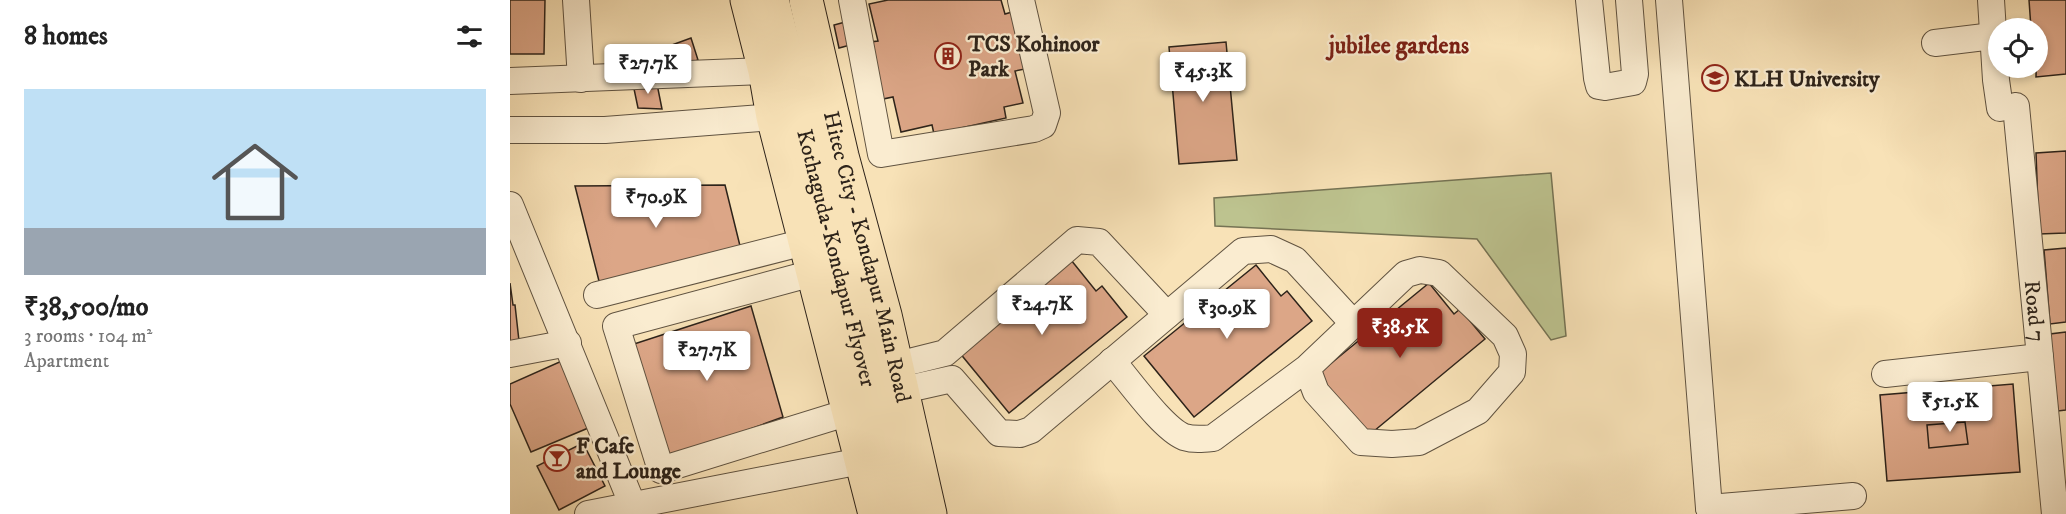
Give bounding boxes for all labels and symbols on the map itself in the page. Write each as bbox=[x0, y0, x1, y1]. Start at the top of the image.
place label: TCS Kohinoor Park bbox=[967, 31, 1100, 83]
district label: jubilee gardens bbox=[1325, 31, 1469, 61]
building icon: TCS Kohinoor Park bbox=[933, 41, 963, 71]
pin: ₹27.7K bbox=[599, 44, 697, 95]
pin: ₹45.3K bbox=[1154, 52, 1252, 103]
school or university icon: KLH University bbox=[1700, 63, 1730, 93]
place label: KLH University bbox=[1734, 66, 1880, 93]
street label: Hitec City - Kondapur Main Road bbox=[817, 109, 916, 405]
street label: Kothaguda-Kondapur Flyover bbox=[790, 127, 882, 391]
pin: ₹70.9K bbox=[607, 178, 705, 229]
street label: Road 7 bbox=[2018, 279, 2050, 343]
pin: ₹24.7K bbox=[993, 285, 1091, 336]
pin: ₹30.9K bbox=[1178, 289, 1276, 340]
pin: ₹38.5K bbox=[1351, 308, 1449, 359]
pin: ₹27.7K bbox=[658, 331, 756, 382]
pin: ₹51.5K bbox=[1901, 382, 1999, 433]
place label: F Cafe and Lounge bbox=[576, 433, 681, 485]
bar icon: F Cafe and Lounge bbox=[542, 443, 572, 473]

